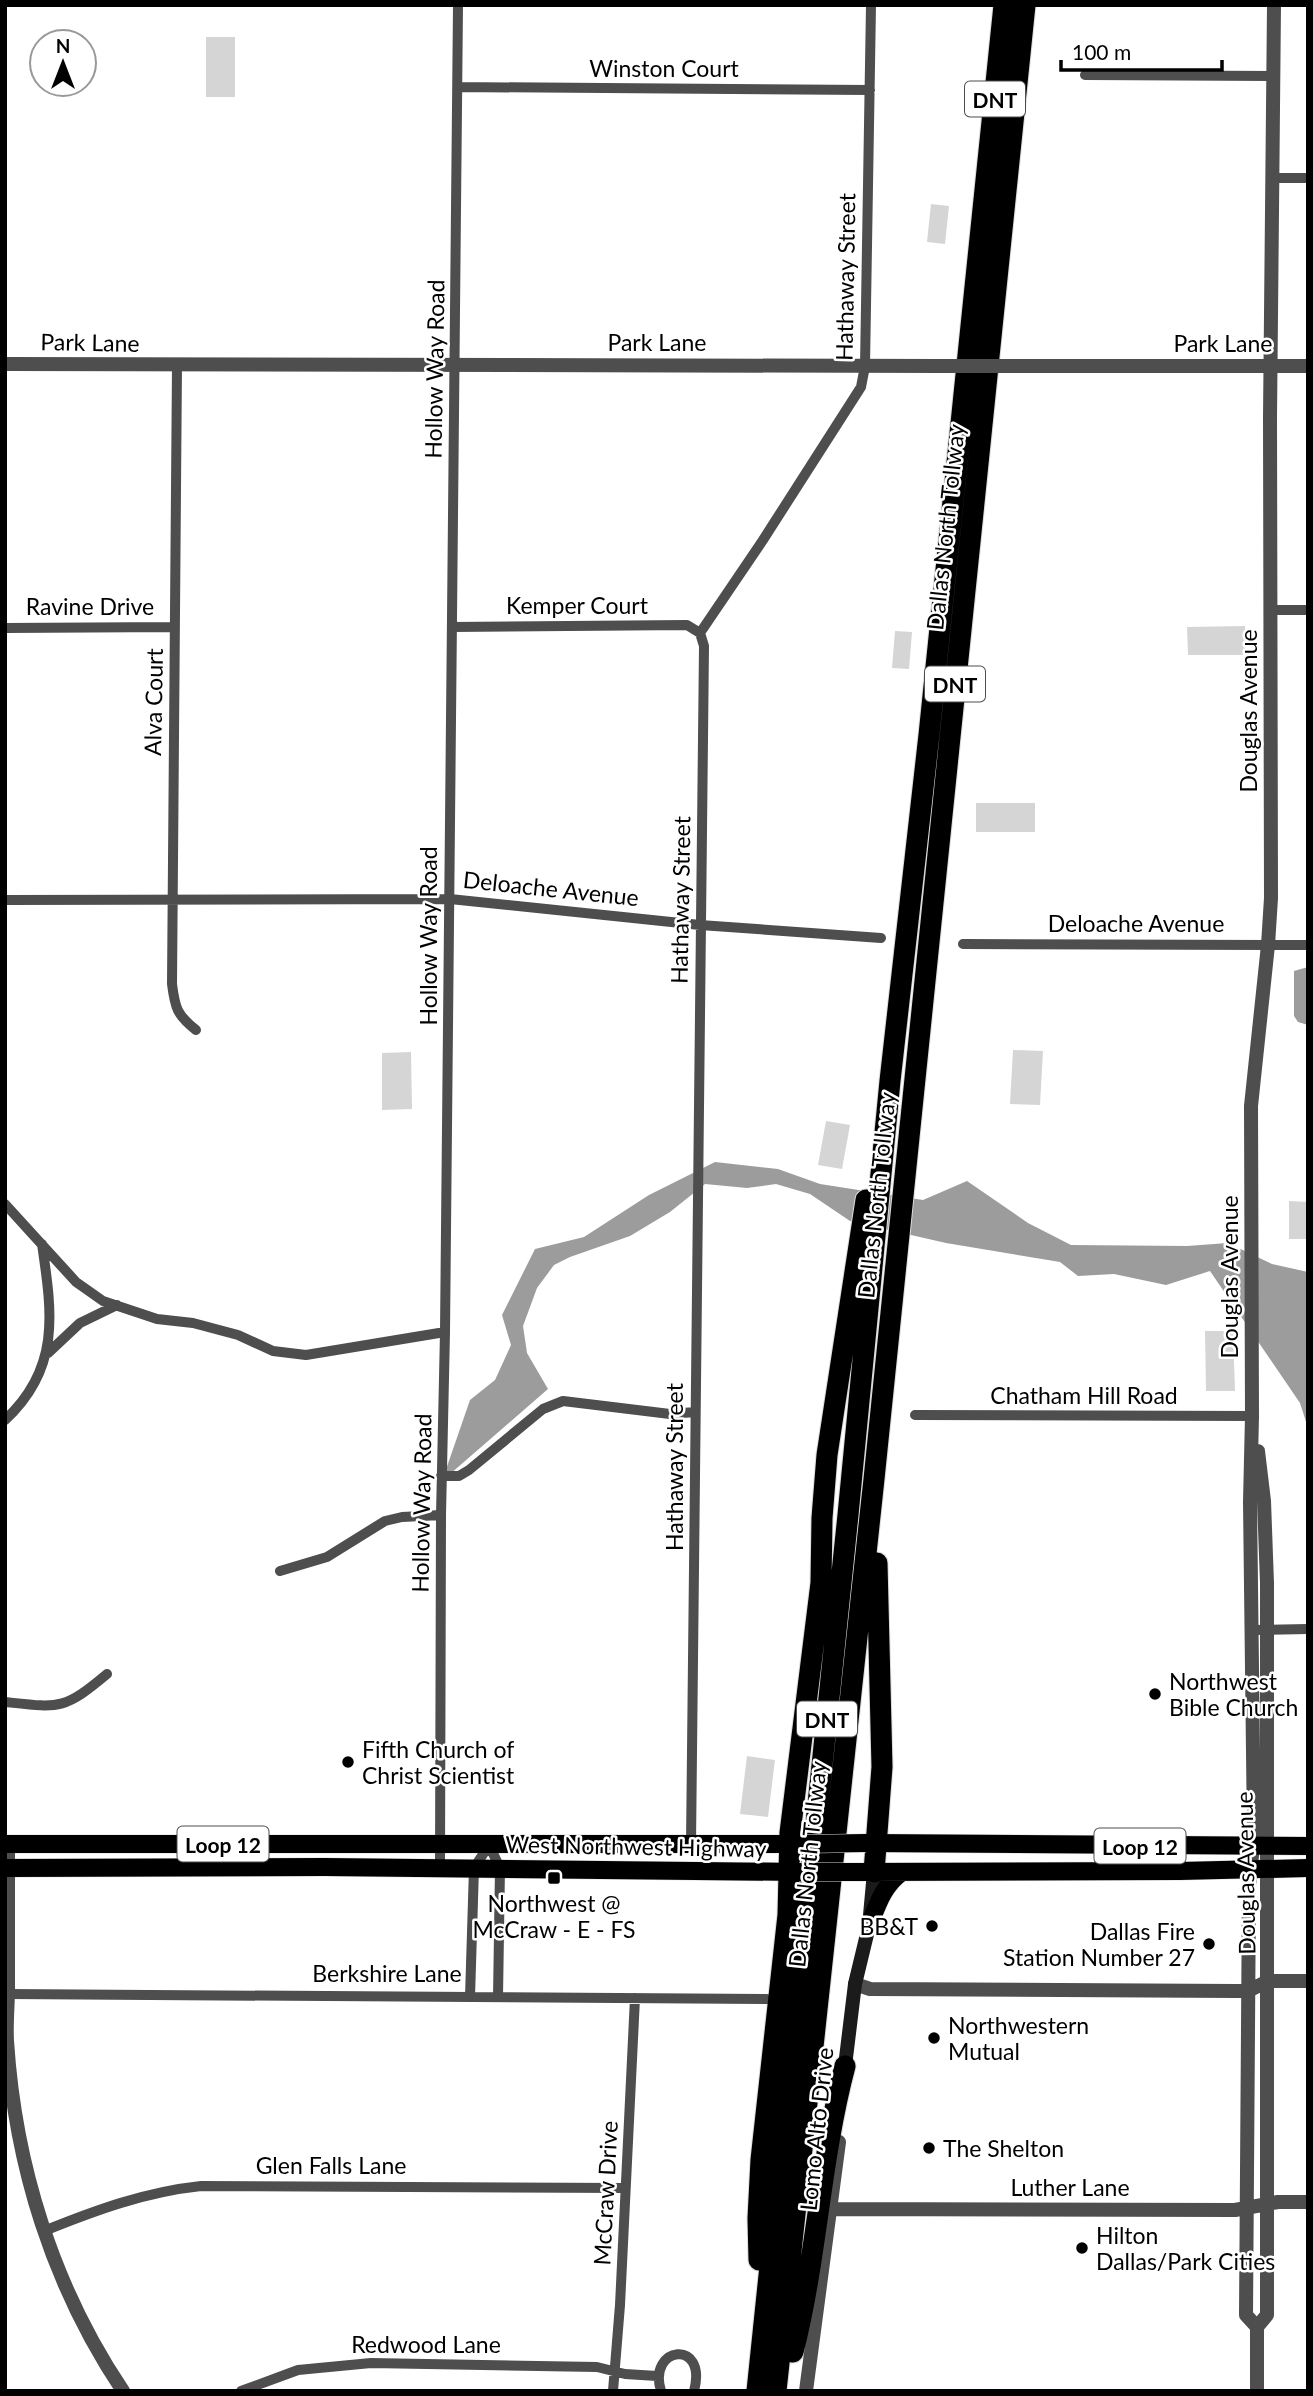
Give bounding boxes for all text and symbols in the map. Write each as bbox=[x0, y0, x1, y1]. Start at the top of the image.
north arrow bbox=[28, 28, 98, 98]
scale bar bbox=[1061, 28, 1222, 72]
text: N bbox=[56, 34, 70, 57]
text: 100 m bbox=[1072, 39, 1131, 64]
street label: Winston Court bbox=[589, 54, 740, 82]
road number: DNT bbox=[965, 82, 1025, 116]
street label: Hathaway Street bbox=[830, 192, 860, 361]
street label: Hollow Way Road bbox=[418, 279, 450, 459]
street label: Park Lane bbox=[40, 327, 140, 357]
street label: Park Lane bbox=[607, 328, 707, 356]
street label: Park Lane bbox=[1173, 329, 1273, 357]
street label: Dallas North Tollway bbox=[920, 422, 970, 632]
street label: Kemper Court bbox=[506, 591, 649, 619]
street label: Ravine Drive bbox=[26, 592, 154, 620]
street label: Douglas Avenue bbox=[1234, 629, 1262, 793]
street label: Alva Court bbox=[138, 647, 168, 756]
road number: DNT bbox=[925, 666, 985, 702]
street label: Hathaway Street bbox=[665, 815, 695, 984]
street label: Hollow Way Road bbox=[414, 846, 442, 1026]
street label: Deloache Avenue bbox=[462, 865, 640, 911]
street label: Deloache Avenue bbox=[1048, 909, 1224, 937]
street label: Dallas North Tollway bbox=[851, 1090, 901, 1300]
street label: Douglas Avenue bbox=[1215, 1195, 1243, 1359]
street label: Chatham Hill Road bbox=[990, 1381, 1178, 1409]
street label: Hathaway Street bbox=[660, 1382, 688, 1551]
street label: Hollow Way Road bbox=[405, 1413, 437, 1593]
place label: Northwest Bible Church bbox=[1169, 1667, 1298, 1721]
marker: Northwest Bible Church bbox=[1147, 1686, 1163, 1702]
road number: DNT bbox=[797, 1702, 857, 1736]
place label: Fifth Church of Christ Scientist bbox=[362, 1735, 515, 1789]
marker: Fifth Church of Christ Scientist bbox=[340, 1754, 356, 1770]
street label: Dallas North Tollway bbox=[782, 1759, 832, 1969]
street label: Douglas Avenue bbox=[1230, 1791, 1260, 1955]
road number: Loop 12 bbox=[178, 1826, 268, 1862]
road number: Loop 12 bbox=[1094, 1828, 1186, 1864]
street label: West Northwest Highway bbox=[505, 1830, 767, 1862]
marker: Northwest @ McCraw - E - FS bbox=[546, 1870, 562, 1886]
place label: Northwest @ McCraw - E - FS bbox=[472, 1889, 636, 1943]
place label: BB&T bbox=[859, 1912, 918, 1940]
place label: Dallas Fire Station Number 27 bbox=[1003, 1917, 1195, 1971]
marker: BB&T bbox=[924, 1918, 940, 1934]
marker: Dallas Fire Station Number 27 bbox=[1201, 1936, 1217, 1952]
street label: Berkshire Lane bbox=[312, 1959, 462, 1987]
place label: Northwestern Mutual bbox=[948, 2011, 1089, 2065]
marker: Northwestern Mutual bbox=[926, 2030, 942, 2046]
street label: Lomo Alto Drive bbox=[794, 2046, 838, 2212]
street label: McCraw Drive bbox=[587, 2120, 623, 2266]
place label: The Shelton bbox=[943, 2134, 1064, 2162]
marker: The Shelton bbox=[921, 2140, 937, 2156]
street label: Glen Falls Lane bbox=[256, 2151, 406, 2179]
street label: Luther Lane bbox=[1010, 2173, 1130, 2201]
place label: Hilton Dallas/Park Cities bbox=[1096, 2221, 1275, 2275]
marker: Hilton Dallas/Park Cities bbox=[1074, 2240, 1090, 2256]
street label: Redwood Lane bbox=[351, 2330, 501, 2358]

